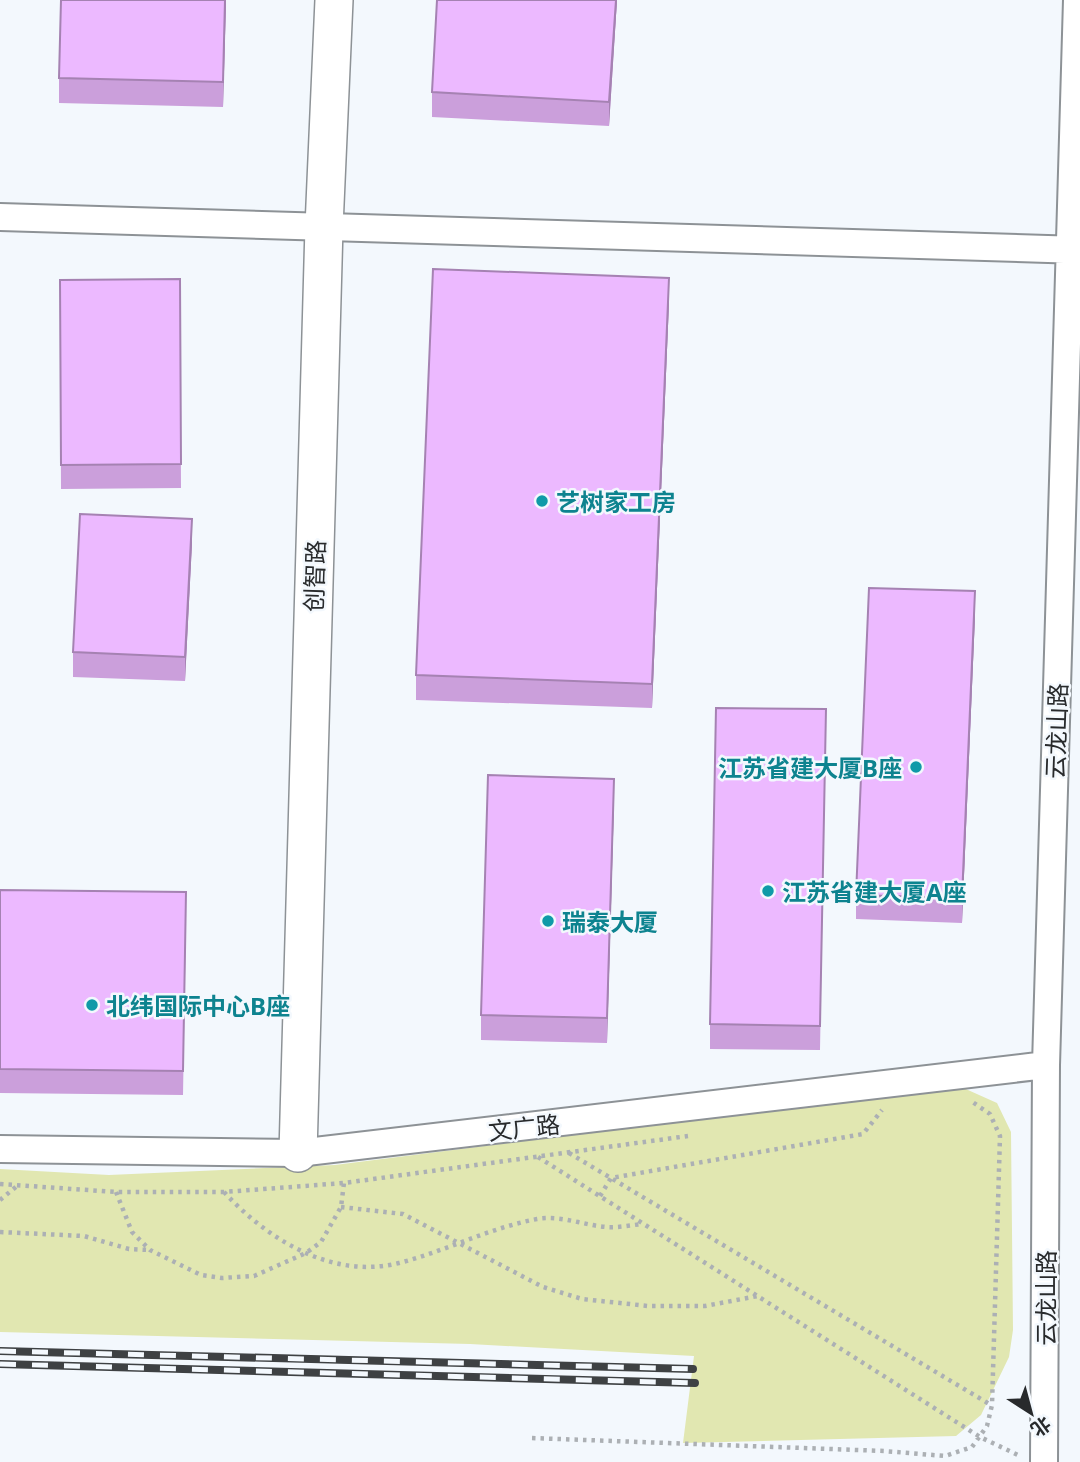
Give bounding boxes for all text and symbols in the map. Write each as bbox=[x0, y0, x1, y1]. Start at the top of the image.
place label: 艺树家工房 bbox=[556, 485, 676, 518]
marker: 艺树家工房 bbox=[534, 493, 550, 509]
street label: 创智路 bbox=[296, 539, 332, 613]
street label: 云龙山路 bbox=[1038, 682, 1074, 780]
place label: 江苏省建大厦B座 bbox=[718, 751, 902, 784]
marker: 江苏省建大厦B座 bbox=[908, 759, 924, 775]
place label: 江苏省建大厦A座 bbox=[782, 875, 967, 908]
marker: 江苏省建大厦A座 bbox=[760, 883, 776, 899]
place label: 瑞泰大厦 bbox=[562, 905, 658, 938]
marker: 瑞泰大厦 bbox=[540, 913, 556, 929]
place label: 北纬国际中心B座 bbox=[106, 989, 290, 1022]
marker: 北纬国际中心B座 bbox=[84, 997, 100, 1013]
street label: 文广路 bbox=[486, 1107, 562, 1147]
street label: 云龙山路 bbox=[1029, 1250, 1062, 1346]
north arrow bbox=[996, 1378, 1066, 1448]
text: 北 bbox=[1026, 1411, 1056, 1443]

